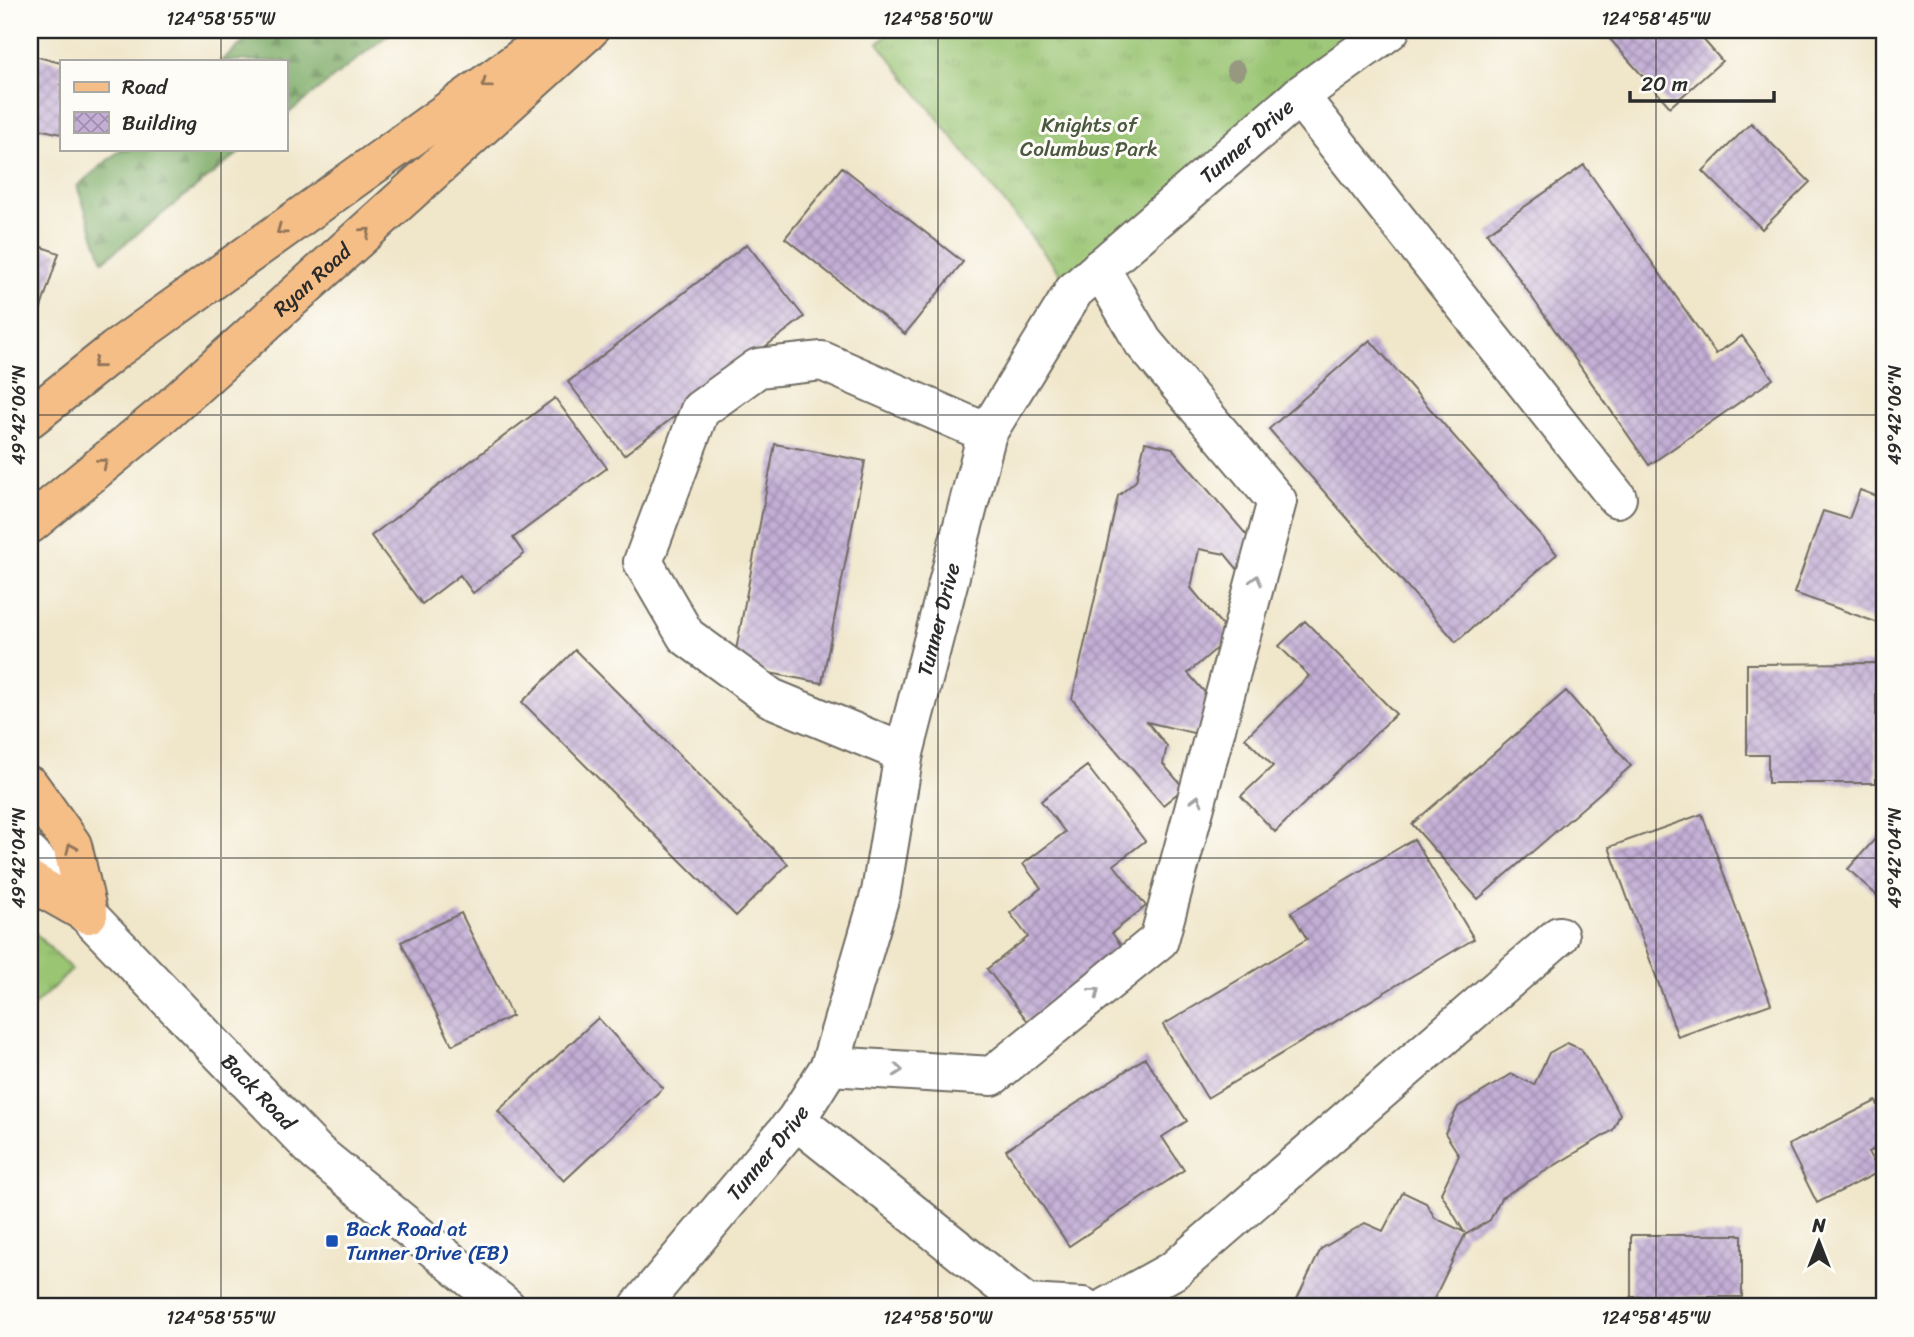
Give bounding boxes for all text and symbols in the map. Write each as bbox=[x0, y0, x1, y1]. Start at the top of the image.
text: 124°58'55"W bbox=[167, 3, 277, 35]
text: 124°58'50"W bbox=[883, 3, 994, 35]
text: 124°58'45"W bbox=[1601, 3, 1712, 35]
legend bbox=[60, 60, 287, 150]
scale bar bbox=[1630, 60, 1774, 104]
text: 20 m bbox=[1641, 65, 1688, 103]
text: Road bbox=[122, 68, 169, 106]
one-way arrow bbox=[481, 76, 494, 88]
street label: Tunner Drive bbox=[1190, 89, 1303, 194]
text: Building bbox=[122, 104, 198, 142]
park label: Knights of Columbus Park bbox=[1020, 106, 1158, 168]
one-way arrow bbox=[277, 222, 289, 234]
one-way arrow bbox=[357, 227, 370, 240]
street label: Ryan Road bbox=[264, 233, 362, 326]
one-way arrow bbox=[93, 355, 105, 368]
text: 49°42'06"N bbox=[3, 365, 35, 465]
text: 49°42'06"N bbox=[1879, 365, 1911, 465]
one-way arrow bbox=[96, 459, 108, 472]
street label: Tunner Drive bbox=[906, 558, 972, 681]
one-way arrow bbox=[1248, 574, 1262, 586]
one-way arrow bbox=[1189, 794, 1203, 806]
text: 49°42'04"N bbox=[3, 807, 35, 908]
text: 49°42'04"N bbox=[1879, 807, 1911, 908]
one-way arrow bbox=[65, 843, 79, 855]
one-way arrow bbox=[1087, 988, 1100, 1000]
street label: Back Road bbox=[211, 1044, 307, 1141]
one-way arrow bbox=[892, 1062, 903, 1077]
street label: Tunner Drive bbox=[716, 1097, 820, 1210]
north arrow bbox=[1784, 1208, 1854, 1278]
text: N bbox=[1811, 1209, 1826, 1242]
place label: Back Road at Tunner Drive (EB) bbox=[346, 1210, 509, 1272]
marker: Back Road at Tunner Drive (EB) bbox=[324, 1233, 340, 1249]
text: 124°58'55"W bbox=[167, 1302, 277, 1334]
text: 124°58'50"W bbox=[883, 1302, 994, 1334]
text: 124°58'45"W bbox=[1601, 1302, 1712, 1334]

